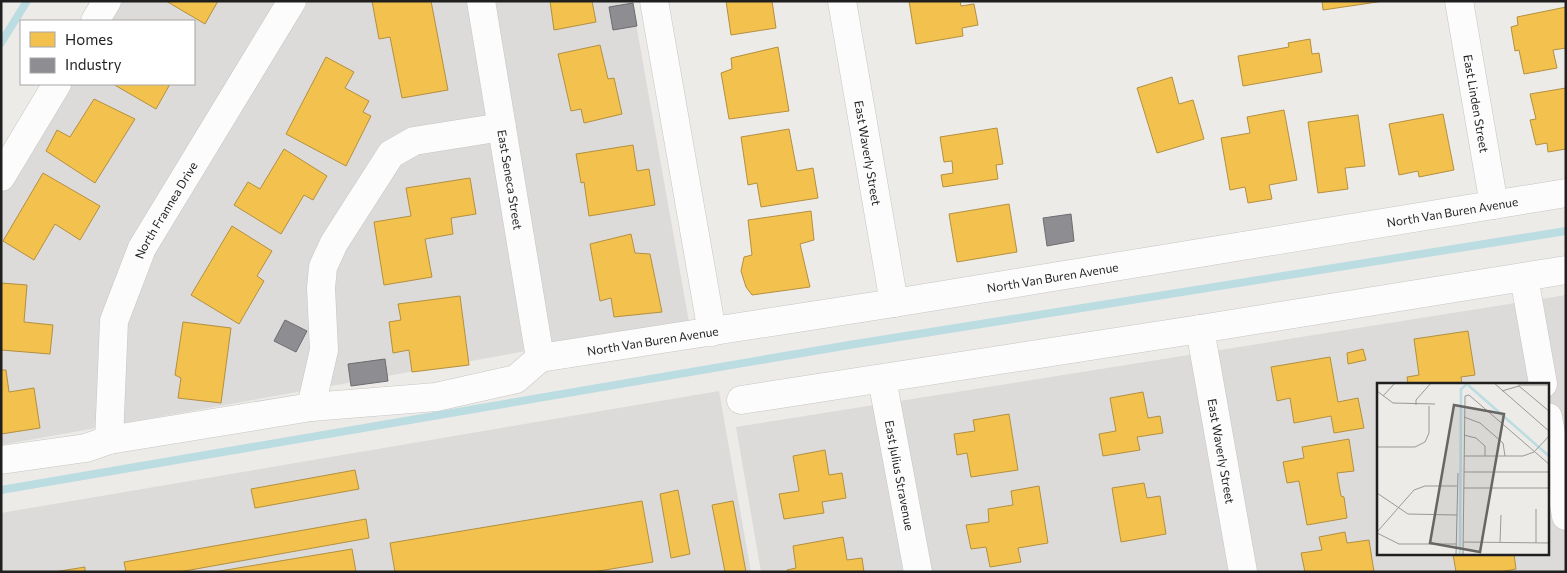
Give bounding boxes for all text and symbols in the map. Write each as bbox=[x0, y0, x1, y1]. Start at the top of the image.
legend bbox=[20, 20, 195, 85]
text: Homes bbox=[65, 30, 113, 48]
street label: East Linden Street bbox=[1461, 53, 1492, 154]
text: Industry bbox=[65, 55, 122, 73]
street label: East Waverly Street bbox=[852, 99, 884, 206]
street label: East Seneca Street bbox=[495, 129, 526, 231]
street label: North Frannea Drive bbox=[132, 159, 200, 260]
street label: North Van Buren Avenue bbox=[1386, 194, 1519, 229]
street label: North Van Buren Avenue bbox=[986, 259, 1119, 295]
street label: North Van Buren Avenue bbox=[586, 323, 719, 358]
inset map bbox=[1377, 383, 1550, 556]
street label: East Waverly Street bbox=[1205, 397, 1238, 505]
street label: East Julius Stravenue bbox=[883, 419, 917, 532]

